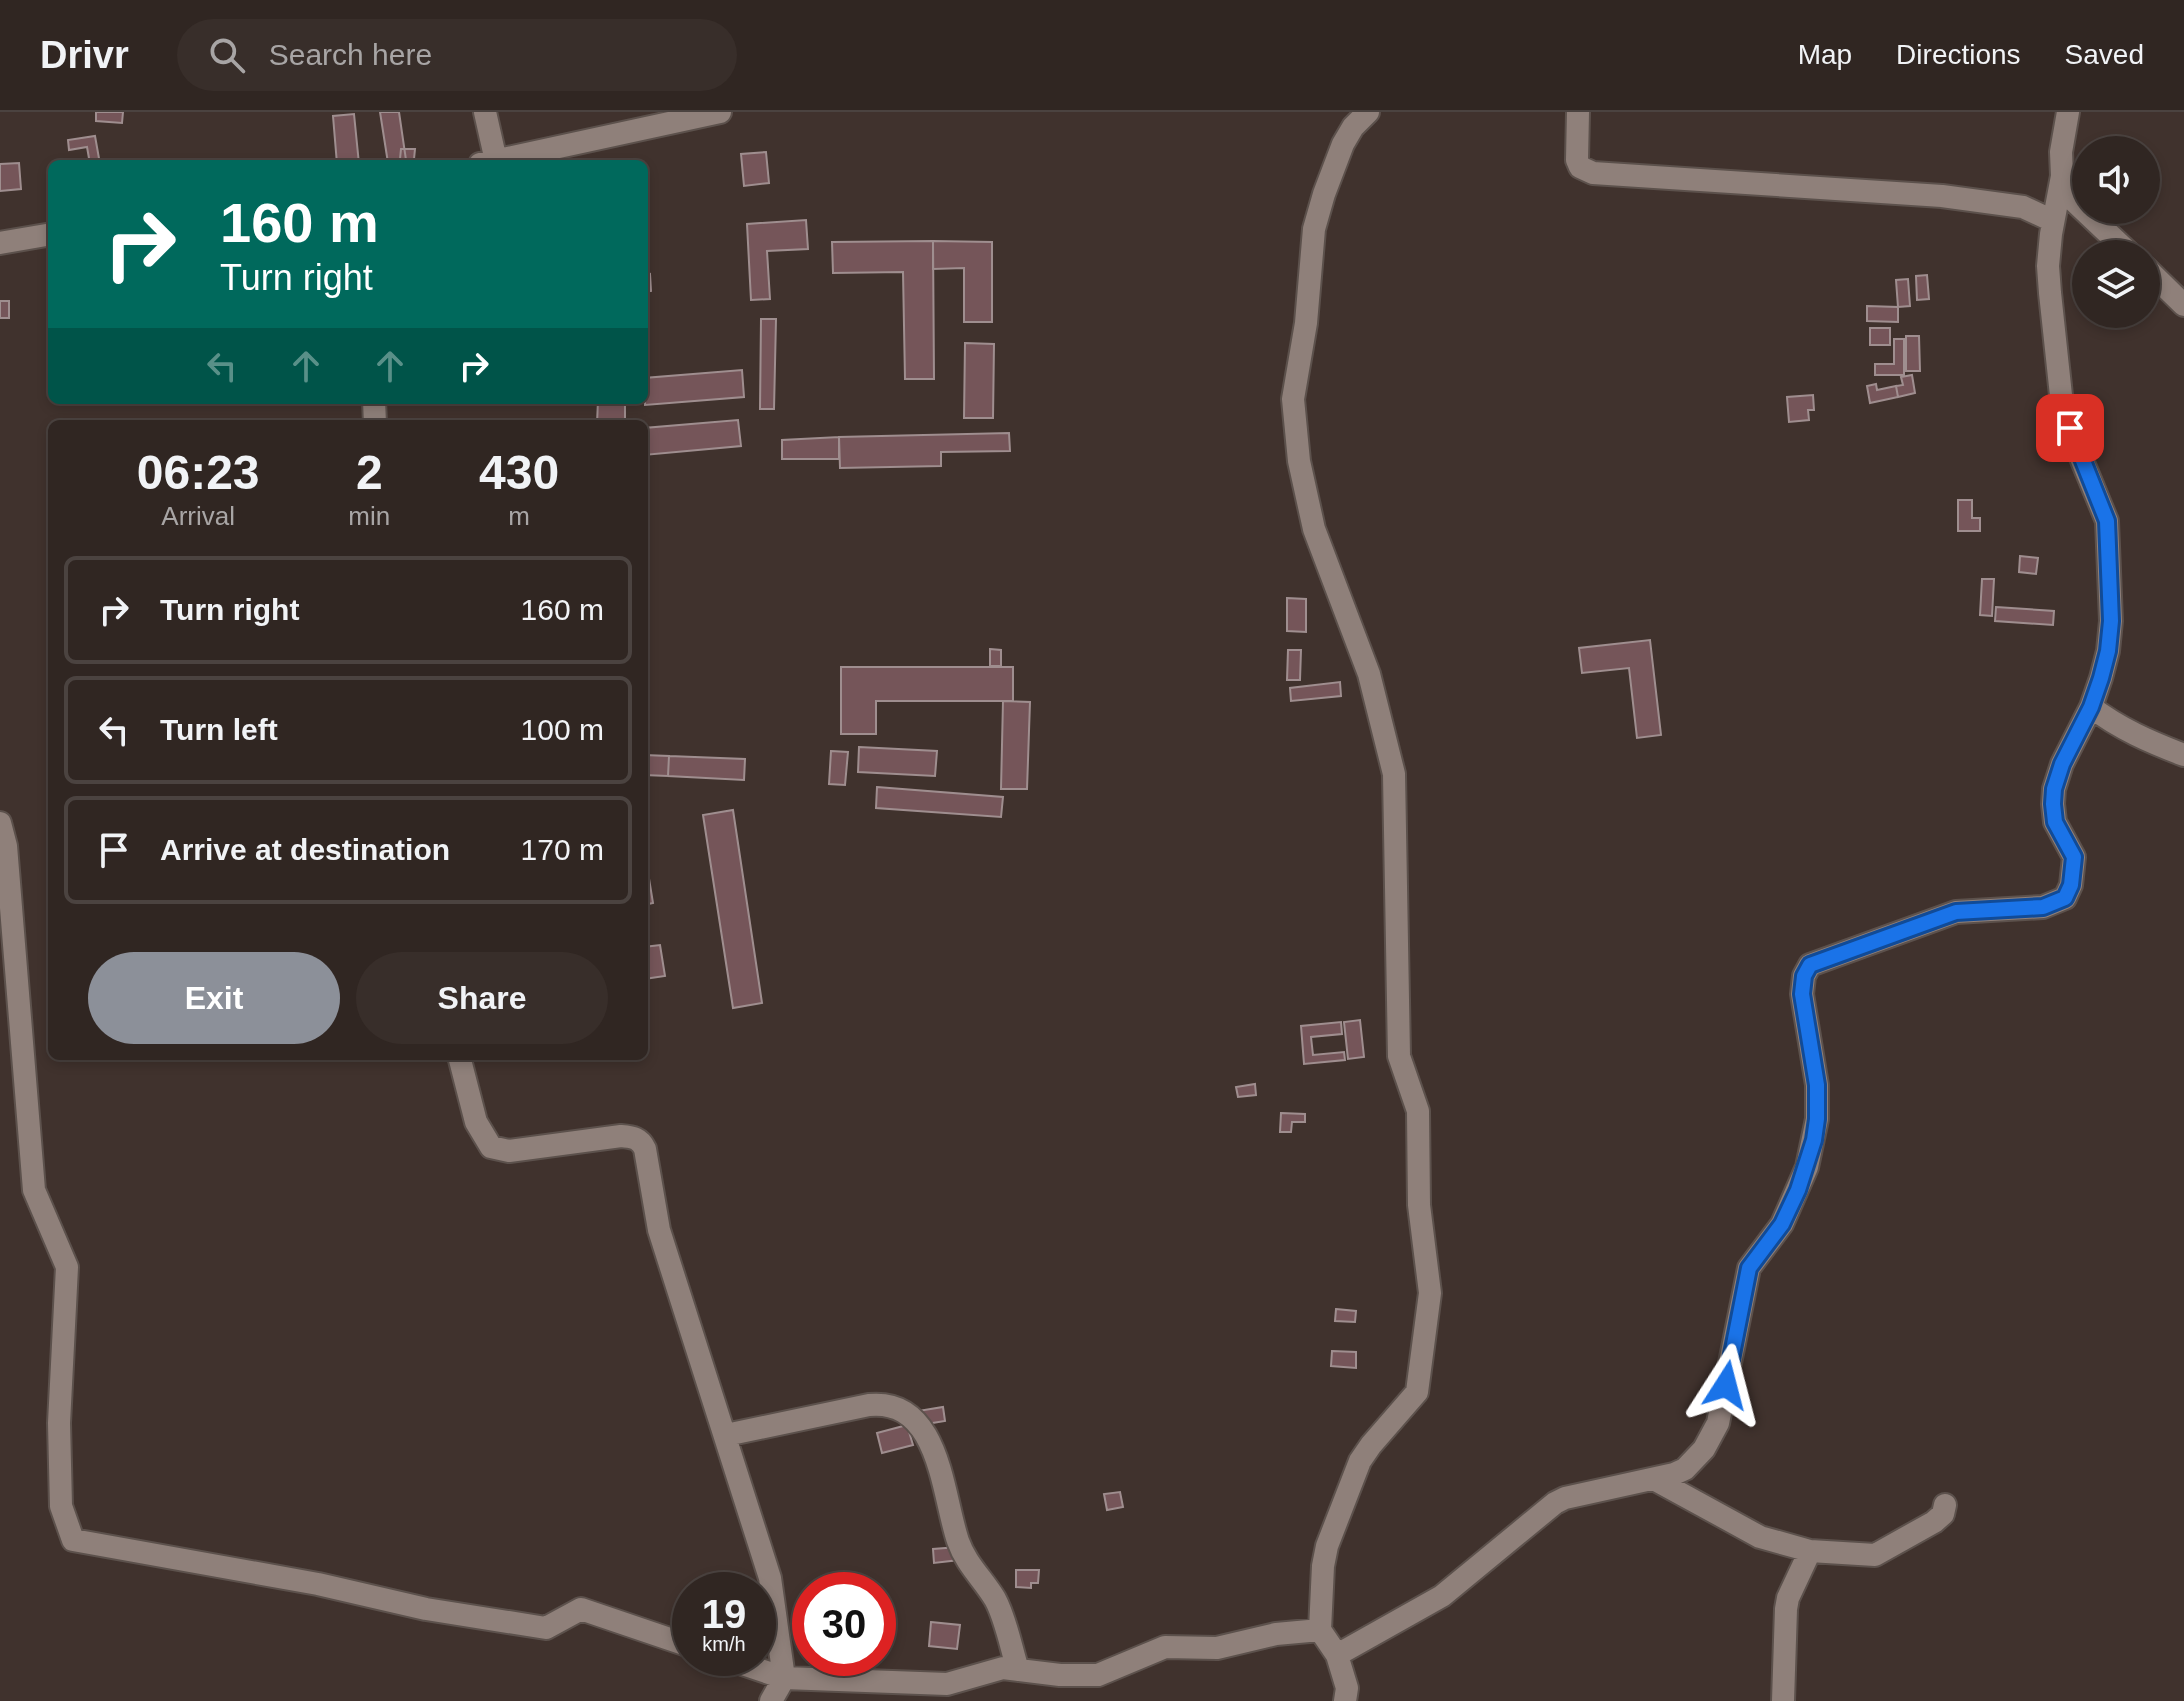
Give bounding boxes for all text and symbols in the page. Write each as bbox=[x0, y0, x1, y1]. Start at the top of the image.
search box bbox=[177, 19, 737, 91]
icon: search bbox=[205, 33, 249, 77]
text: Drivr bbox=[40, 34, 129, 76]
text: Search here bbox=[269, 38, 432, 71]
text: Map bbox=[1798, 39, 1852, 70]
text: Directions bbox=[1896, 39, 2021, 70]
text: Saved bbox=[2065, 39, 2144, 70]
map controls bbox=[2072, 136, 2160, 328]
button: sound bbox=[2072, 136, 2160, 224]
text: 160 m bbox=[220, 191, 379, 254]
icon: right bbox=[88, 192, 192, 296]
button: layers bbox=[2072, 240, 2160, 328]
text: Turn right bbox=[220, 257, 373, 298]
icon: left bbox=[200, 344, 244, 388]
icon: ahead bbox=[284, 344, 328, 388]
icon: ahead bbox=[368, 344, 412, 388]
icon: right bbox=[452, 344, 496, 388]
pin bbox=[2036, 394, 2104, 462]
icon: arrive bbox=[2048, 406, 2092, 450]
text: 06:23 bbox=[137, 446, 260, 499]
text: 2 bbox=[356, 446, 383, 499]
text: 430 bbox=[479, 446, 559, 499]
text: Arrival bbox=[161, 501, 235, 531]
text: min bbox=[348, 501, 390, 531]
text: m bbox=[508, 501, 530, 531]
icon: right bbox=[92, 588, 136, 632]
text: Turn right bbox=[160, 593, 299, 626]
text: 160 m bbox=[521, 593, 604, 626]
icon: left bbox=[92, 708, 136, 752]
text: Turn left bbox=[160, 713, 278, 746]
text: 100 m bbox=[521, 713, 604, 746]
icon: arrive bbox=[92, 828, 136, 872]
text: Arrive at destination bbox=[160, 833, 450, 866]
text: 170 m bbox=[521, 833, 604, 866]
button: Exit bbox=[88, 952, 340, 1044]
button: Share bbox=[356, 952, 608, 1044]
position arrow bbox=[1684, 1343, 1768, 1427]
speed limit sign: 30 bbox=[792, 1572, 896, 1676]
text: 19 bbox=[702, 1592, 746, 1636]
text: km/h bbox=[702, 1633, 746, 1655]

